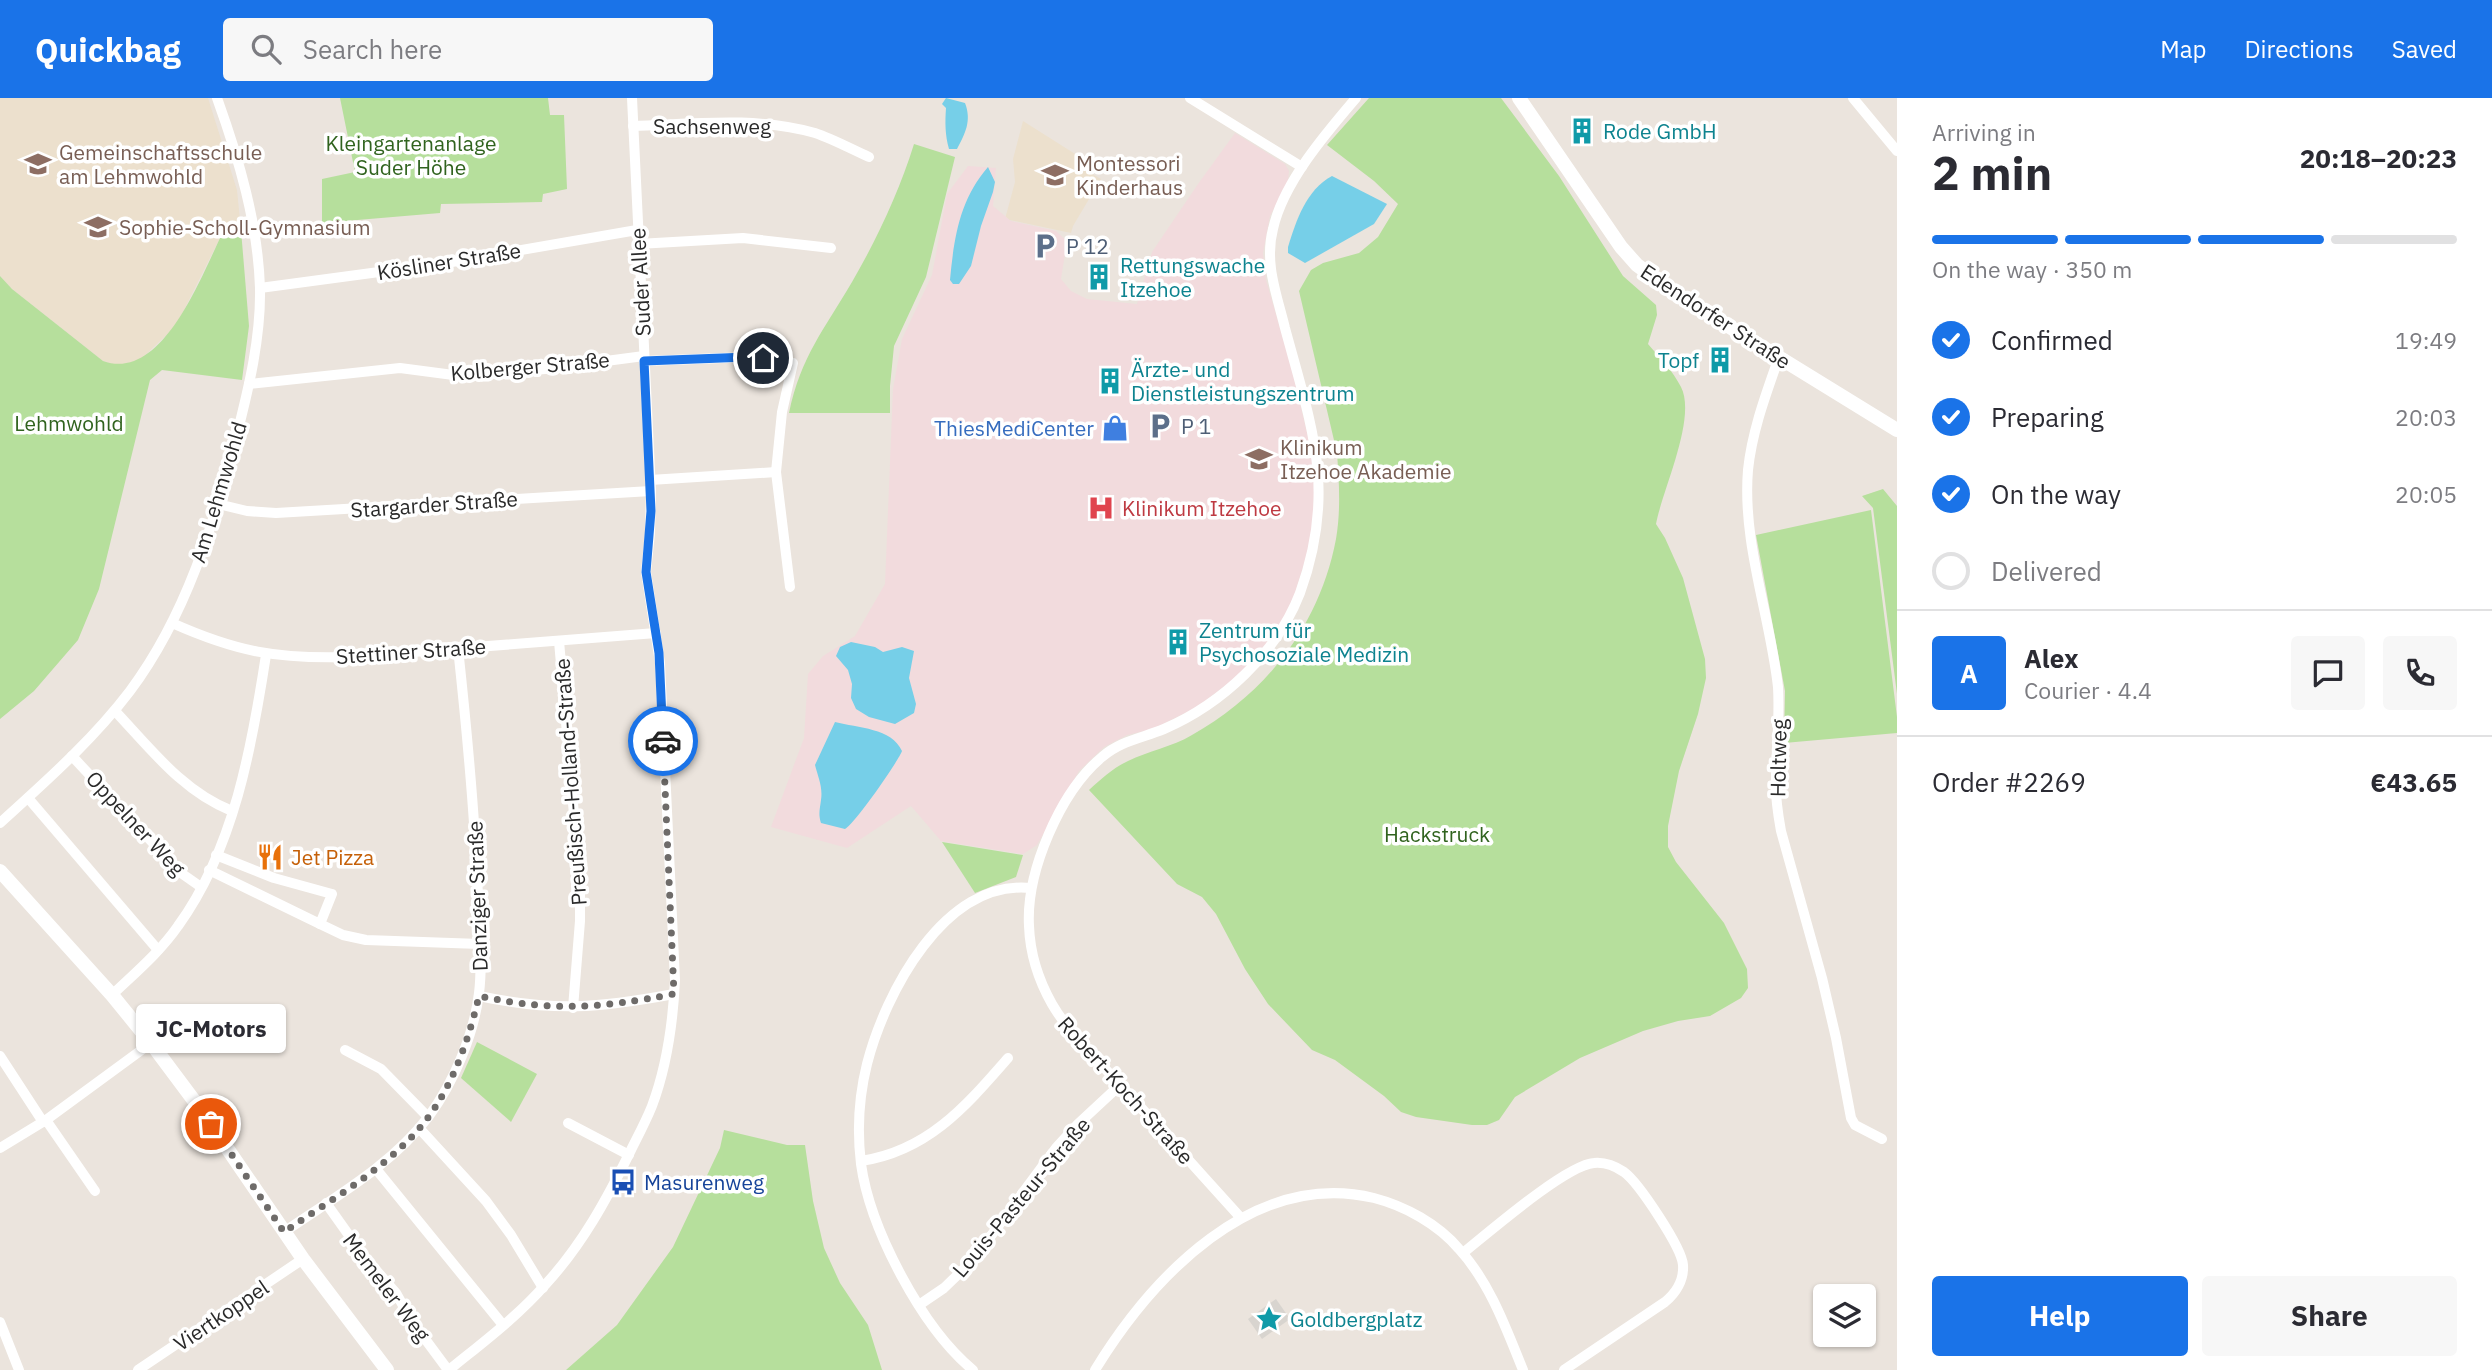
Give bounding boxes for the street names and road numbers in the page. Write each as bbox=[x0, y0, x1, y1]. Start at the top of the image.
street label: Sachsenweg bbox=[653, 112, 771, 140]
street label: Suder Allee bbox=[623, 227, 657, 337]
street label: Kösliner Straße bbox=[375, 236, 523, 286]
street label: Edendorfer Straße bbox=[1636, 257, 1796, 375]
street label: Kolberger Straße bbox=[449, 345, 611, 387]
street label: Am Lehmwohld bbox=[183, 418, 253, 566]
street label: Stargarder Straße bbox=[349, 484, 519, 524]
street label: Stettiner Straße bbox=[335, 632, 487, 670]
street label: Preußisch-Holland-Straße bbox=[547, 657, 593, 907]
street label: Holtweg bbox=[1763, 719, 1793, 797]
street label: Oppelner Weg bbox=[80, 765, 192, 881]
street label: Danziger Straße bbox=[460, 820, 494, 972]
street label: Robert-Koch-Straße bbox=[1052, 1010, 1200, 1170]
street label: Louis-Pasteur-Straße bbox=[946, 1111, 1096, 1283]
street label: Memeler Weg bbox=[337, 1227, 437, 1347]
street label: Viertkoppel bbox=[168, 1273, 274, 1357]

